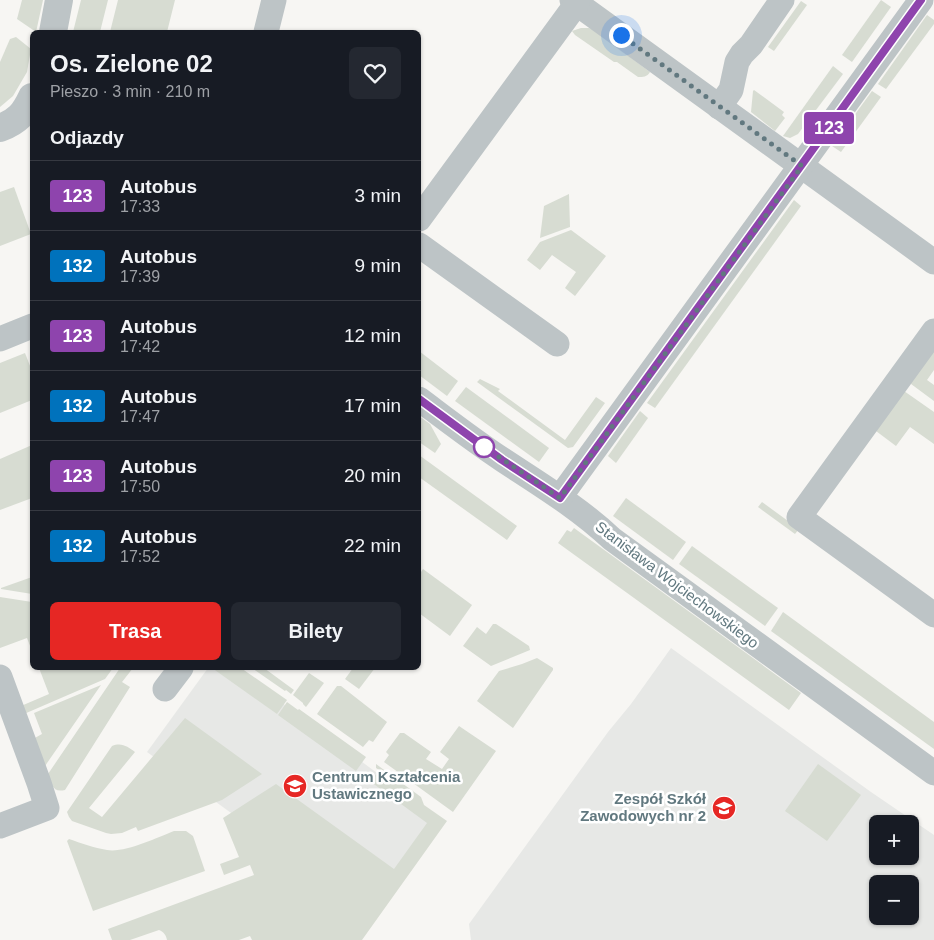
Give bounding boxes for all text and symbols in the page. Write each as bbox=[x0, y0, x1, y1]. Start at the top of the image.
your location bbox=[609, 23, 634, 48]
button: heart bbox=[349, 47, 401, 99]
text: Os. Zielone 02 bbox=[50, 50, 213, 77]
text: Pieszo · 3 min · 210 m bbox=[50, 83, 210, 100]
line badge: 123 bbox=[800, 112, 858, 144]
text: 123 bbox=[814, 118, 844, 138]
text: Odjazdy bbox=[50, 127, 124, 148]
text: Autobus bbox=[120, 176, 197, 197]
text: 3 min bbox=[355, 185, 401, 206]
text: 123 bbox=[62, 186, 93, 206]
text: 17:33 bbox=[120, 198, 160, 215]
text: Autobus bbox=[120, 246, 197, 267]
text: 9 min bbox=[355, 255, 401, 276]
text: 132 bbox=[62, 256, 93, 276]
text: 17:39 bbox=[120, 268, 160, 285]
text: Autobus bbox=[120, 316, 197, 337]
text: 12 min bbox=[344, 325, 401, 346]
text: 123 bbox=[62, 326, 93, 346]
text: 17:42 bbox=[120, 338, 160, 355]
text: Autobus bbox=[120, 386, 197, 407]
text: 17 min bbox=[344, 395, 401, 416]
text: 132 bbox=[62, 396, 93, 416]
text: 17:47 bbox=[120, 408, 160, 425]
unlabelled marker bbox=[473, 436, 495, 458]
text: Autobus bbox=[120, 456, 197, 477]
text: 20 min bbox=[344, 465, 401, 486]
text: 123 bbox=[62, 466, 93, 486]
text: 17:50 bbox=[120, 478, 160, 495]
street label: Stanisława Wojciechowskiego bbox=[592, 518, 762, 652]
text: Autobus bbox=[120, 526, 197, 547]
text: 22 min bbox=[344, 535, 401, 556]
text: 132 bbox=[62, 536, 93, 556]
text: 17:52 bbox=[120, 548, 160, 565]
button: Trasa bbox=[50, 602, 221, 660]
button: Bilety bbox=[231, 602, 401, 660]
place label: Centrum Kształcenia Ustawicznego bbox=[312, 768, 461, 802]
school or university icon: Centrum Kształcenia Ustawicznego bbox=[282, 773, 308, 799]
place label: Zespół Szkół Zawodowych nr 2 bbox=[580, 790, 707, 824]
school or university icon: Zespół Szkół Zawodowych nr 2 bbox=[711, 795, 737, 821]
map controls bbox=[869, 815, 919, 925]
button: + bbox=[869, 815, 919, 865]
button: − bbox=[869, 875, 919, 925]

